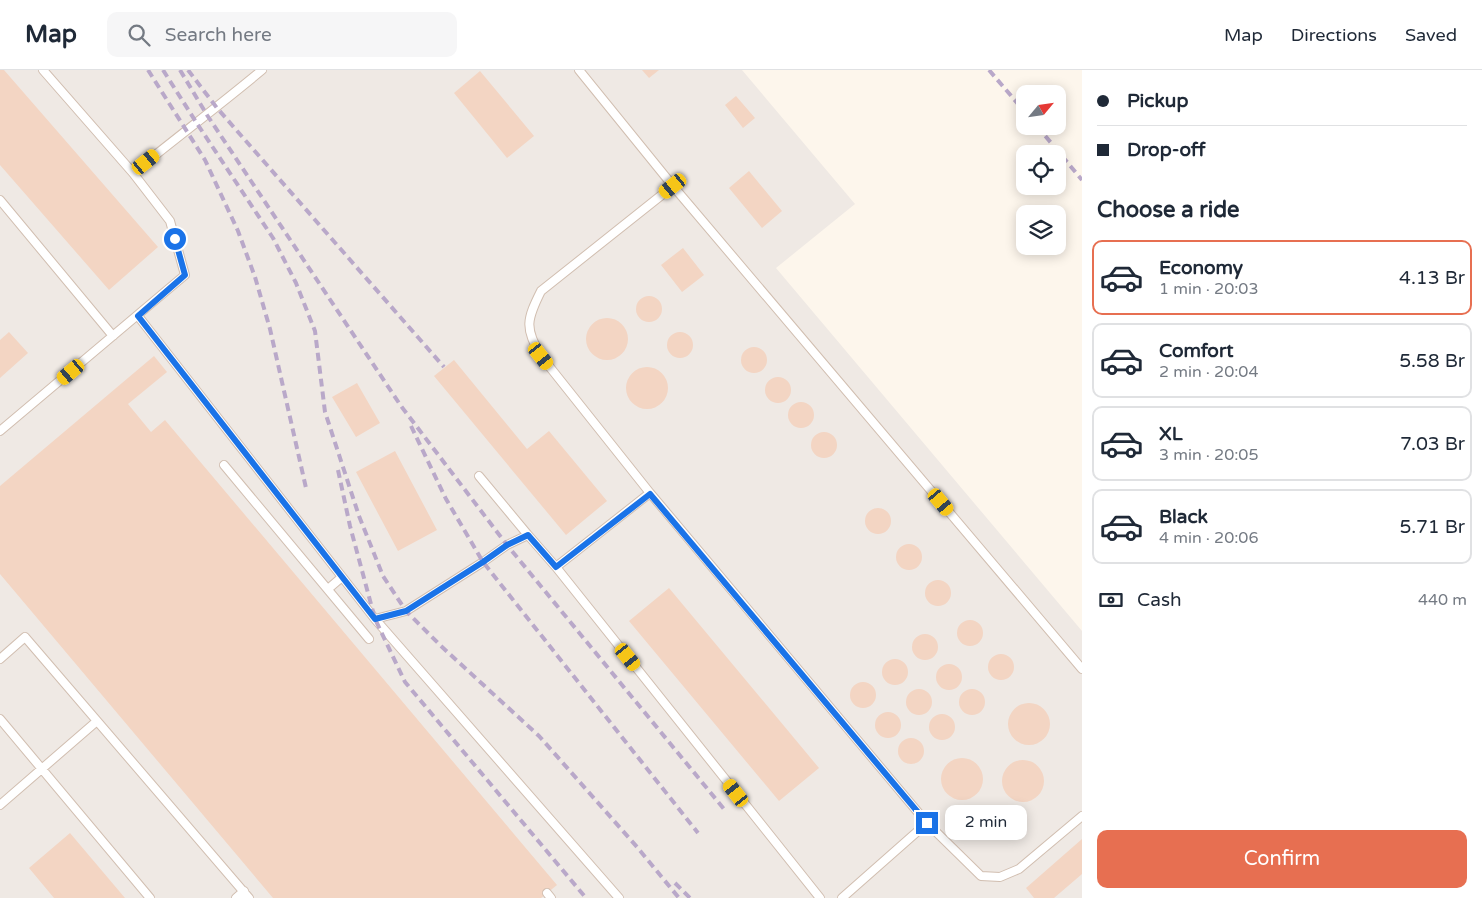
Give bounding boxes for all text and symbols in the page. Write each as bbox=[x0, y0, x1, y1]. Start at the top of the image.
search box bbox=[107, 12, 457, 57]
text: Map bbox=[25, 20, 77, 49]
icon: search bbox=[125, 21, 153, 49]
text: Search here bbox=[165, 24, 272, 46]
text: Map bbox=[1224, 24, 1263, 46]
text: Directions bbox=[1291, 24, 1377, 46]
text: Saved bbox=[1405, 24, 1457, 46]
north arrow bbox=[1016, 85, 1066, 135]
map controls bbox=[1016, 85, 1066, 255]
text: Pickup bbox=[1127, 90, 1188, 112]
text: Drop-off bbox=[1127, 139, 1206, 161]
button: locate bbox=[1016, 145, 1066, 195]
car bbox=[129, 147, 162, 177]
car bbox=[656, 171, 689, 201]
text: Choose a ride bbox=[1097, 197, 1240, 223]
button: layers bbox=[1016, 205, 1066, 255]
route start bbox=[164, 228, 186, 250]
icon: car bbox=[1099, 255, 1144, 300]
text: Economy bbox=[1159, 257, 1243, 279]
text: 4.13 Br bbox=[1399, 267, 1465, 289]
text: 1 min · 20:03 bbox=[1159, 279, 1258, 299]
icon: car bbox=[1099, 338, 1144, 383]
car bbox=[525, 340, 556, 372]
text: Comfort bbox=[1159, 340, 1233, 362]
text: 5.58 Br bbox=[1399, 350, 1465, 372]
car bbox=[54, 357, 87, 387]
text: 2 min · 20:04 bbox=[1159, 362, 1258, 382]
icon: car bbox=[1099, 421, 1144, 466]
text: XL bbox=[1159, 423, 1183, 445]
text: 7.03 Br bbox=[1400, 433, 1465, 455]
text: 3 min · 20:05 bbox=[1159, 445, 1258, 465]
car bbox=[925, 486, 956, 518]
icon: car bbox=[1099, 504, 1144, 549]
text: Black bbox=[1159, 506, 1208, 528]
text: 5.71 Br bbox=[1399, 516, 1465, 538]
text: 4 min · 20:06 bbox=[1159, 528, 1258, 548]
icon: cash bbox=[1097, 586, 1125, 614]
text: Cash bbox=[1137, 589, 1182, 611]
text: 440 m bbox=[1418, 590, 1467, 610]
car bbox=[612, 641, 643, 673]
car bbox=[720, 777, 751, 809]
callout: 2 min bbox=[944, 806, 1027, 840]
route end bbox=[916, 812, 938, 834]
text: 2 min bbox=[965, 812, 1007, 832]
button: Confirm bbox=[1097, 830, 1467, 888]

